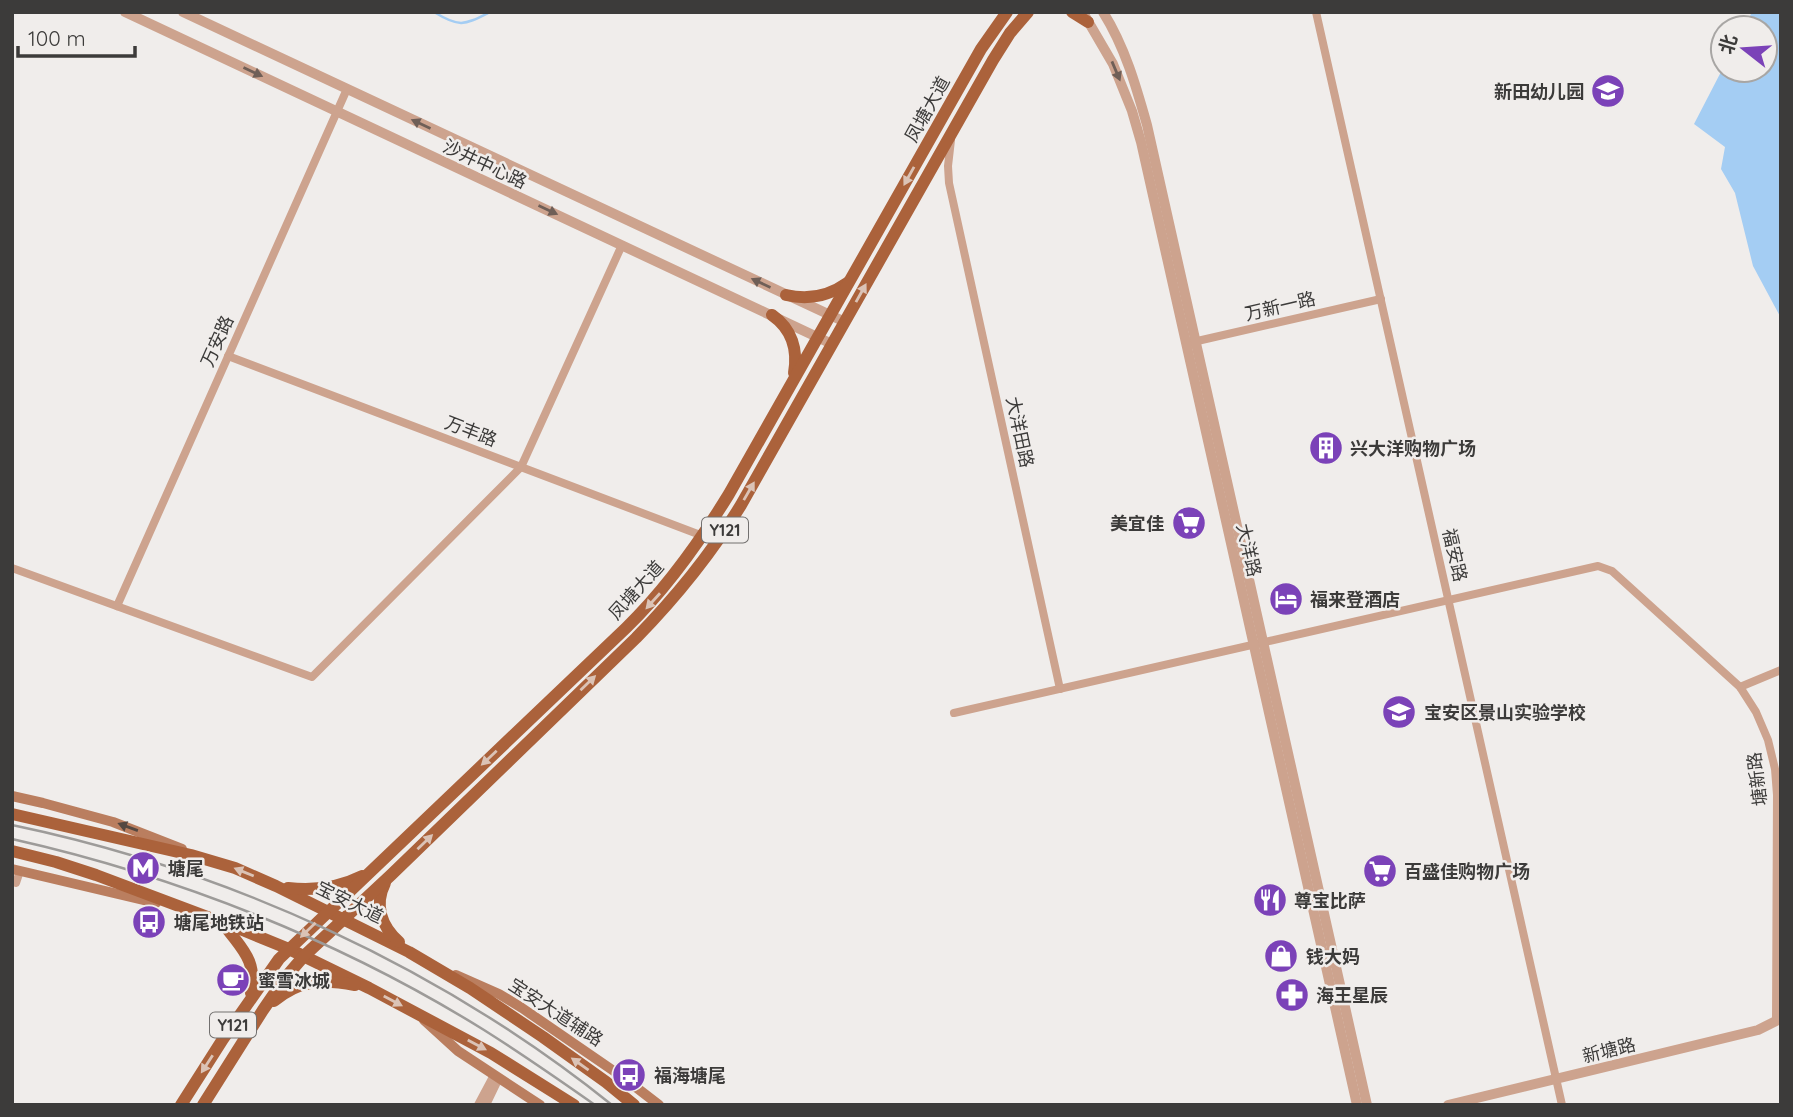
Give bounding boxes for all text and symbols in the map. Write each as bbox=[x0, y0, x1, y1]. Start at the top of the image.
scale bar bbox=[18, 14, 135, 58]
north arrow bbox=[1709, 14, 1779, 84]
text: 100 m bbox=[28, 25, 86, 51]
text: 北 bbox=[1713, 31, 1742, 57]
one-way arrow bbox=[1111, 61, 1122, 82]
one-way arrow bbox=[243, 67, 263, 78]
street label: 凤塘大道 bbox=[899, 72, 955, 146]
school or university icon: 新田幼儿园 bbox=[1589, 72, 1627, 110]
place label: 新田幼儿园 bbox=[1494, 80, 1584, 103]
one-way arrow bbox=[411, 118, 431, 130]
street label: 沙井中心路 bbox=[439, 135, 531, 193]
one-way arrow bbox=[903, 166, 915, 185]
one-way arrow bbox=[538, 204, 558, 216]
one-way arrow bbox=[750, 277, 771, 288]
one-way arrow bbox=[855, 283, 867, 303]
street label: 万新一路 bbox=[1242, 287, 1318, 325]
street label: 万安路 bbox=[196, 312, 238, 370]
street label: 大洋田路 bbox=[1001, 394, 1039, 470]
street label: 万丰路 bbox=[442, 411, 500, 451]
building icon: 兴大洋购物广场 bbox=[1307, 429, 1345, 467]
place label: 兴大洋购物广场 bbox=[1350, 437, 1476, 460]
one-way arrow bbox=[743, 481, 755, 501]
supermarket icon: 美宜佳 bbox=[1170, 504, 1208, 542]
place label: 美宜佳 bbox=[1110, 512, 1164, 535]
road number: Y121 bbox=[702, 517, 748, 542]
street label: 大洋路 bbox=[1232, 521, 1266, 579]
street label: 福安路 bbox=[1438, 526, 1472, 584]
street label: 凤塘大道 bbox=[603, 556, 669, 624]
hotel icon: 福来登酒店 bbox=[1267, 580, 1305, 618]
place label: 福来登酒店 bbox=[1310, 588, 1400, 611]
one-way arrow bbox=[645, 592, 661, 610]
one-way arrow bbox=[580, 675, 597, 692]
school or university icon: 宝安区景山实验学校 bbox=[1380, 693, 1418, 731]
place label: 宝安区景山实验学校 bbox=[1424, 701, 1586, 724]
one-way arrow bbox=[481, 750, 498, 766]
street label: 塘新路 bbox=[1742, 751, 1772, 807]
one-way arrow bbox=[117, 822, 138, 833]
one-way arrow bbox=[416, 834, 433, 850]
metro station icon: 塘尾 bbox=[124, 849, 162, 887]
supermarket icon: 百盛佳购物广场 bbox=[1361, 852, 1399, 890]
place label: 塘尾 bbox=[168, 857, 204, 880]
place label: 百盛佳购物广场 bbox=[1404, 860, 1530, 883]
one-way arrow bbox=[234, 866, 254, 878]
street label: 宝安大道 bbox=[313, 876, 387, 928]
restaurant icon: 尊宝比萨 bbox=[1251, 881, 1289, 919]
place label: 尊宝比萨 bbox=[1294, 889, 1366, 912]
bus stop icon: 塘尾地铁站 bbox=[130, 903, 168, 941]
place label: 塘尾地铁站 bbox=[174, 911, 264, 934]
one-way arrow bbox=[300, 921, 317, 937]
shop icon: 钱大妈 bbox=[1262, 937, 1300, 975]
place label: 钱大妈 bbox=[1306, 945, 1360, 968]
cafe icon: 蜜雪冰城 bbox=[214, 961, 252, 999]
place label: 蜜雪冰城 bbox=[258, 969, 330, 992]
street label: 宝安大道辅路 bbox=[504, 973, 608, 1051]
pharmacy icon: 海王星辰 bbox=[1273, 976, 1311, 1014]
place label: 海王星辰 bbox=[1316, 984, 1388, 1007]
one-way arrow bbox=[383, 995, 403, 1007]
road number: Y121 bbox=[210, 1012, 256, 1037]
street label: 新塘路 bbox=[1580, 1032, 1638, 1068]
one-way arrow bbox=[467, 1040, 487, 1051]
one-way arrow bbox=[201, 1055, 214, 1074]
bus stop icon: 福海塘尾 bbox=[610, 1056, 648, 1094]
one-way arrow bbox=[571, 1057, 589, 1071]
place label: 福海塘尾 bbox=[654, 1064, 726, 1087]

